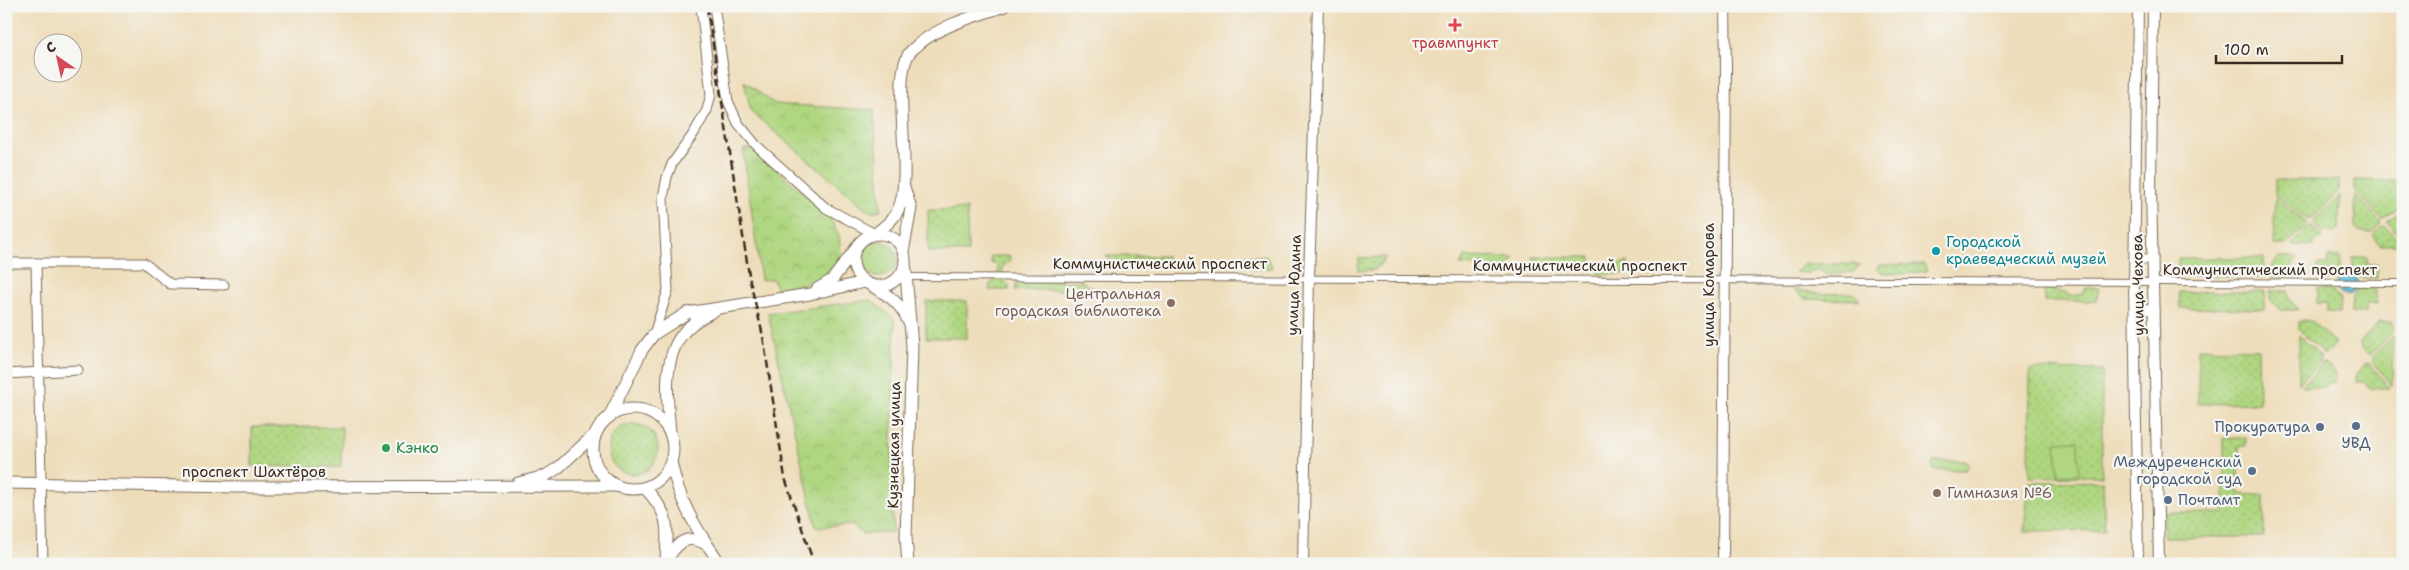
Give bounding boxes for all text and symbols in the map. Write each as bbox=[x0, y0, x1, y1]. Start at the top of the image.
marker: травмпункт bbox=[1448, 18, 1462, 32]
north arrow bbox=[32, 32, 82, 82]
scale bar bbox=[2216, 32, 2343, 64]
place label: травмпункт bbox=[1412, 33, 1499, 53]
text: С bbox=[42, 37, 59, 57]
text: 100 m bbox=[2224, 40, 2269, 60]
street label: улица Комарова bbox=[1699, 222, 1719, 347]
place label: Городской краеведческий музей bbox=[1946, 232, 2107, 269]
street label: улица Юдина bbox=[1282, 233, 1306, 336]
street label: улица Чехова bbox=[2127, 233, 2149, 336]
marker: Городской краеведческий музей bbox=[1930, 245, 1942, 257]
street label: Коммунистический проспект bbox=[1053, 254, 1268, 274]
street label: Коммунистический проспект bbox=[1473, 256, 1688, 276]
street label: Коммунистический проспект bbox=[2163, 260, 2378, 280]
place label: Центральная городская библиотека bbox=[995, 284, 1162, 321]
marker: Центральная городская библиотека bbox=[1165, 297, 1177, 309]
street label: Кузнецкая улица bbox=[883, 381, 905, 509]
place label: Прокуратура bbox=[2215, 417, 2311, 437]
marker: УВД bbox=[2350, 420, 2362, 432]
marker: Прокуратура bbox=[2314, 421, 2326, 433]
place label: УВД bbox=[2342, 433, 2371, 453]
place label: Кэнко bbox=[396, 438, 439, 458]
marker: Кэнко bbox=[380, 442, 392, 454]
place label: Междуреченский городской суд bbox=[2113, 452, 2242, 489]
street label: проспект Шахтёров bbox=[182, 462, 326, 482]
marker: Междуреченский городской суд bbox=[2246, 465, 2258, 477]
place label: Гимназия №6 bbox=[1947, 483, 2052, 503]
marker: Гимназия №6 bbox=[1931, 487, 1943, 499]
place label: Почтамт bbox=[2178, 490, 2241, 510]
marker: Почтамт bbox=[2162, 494, 2174, 506]

